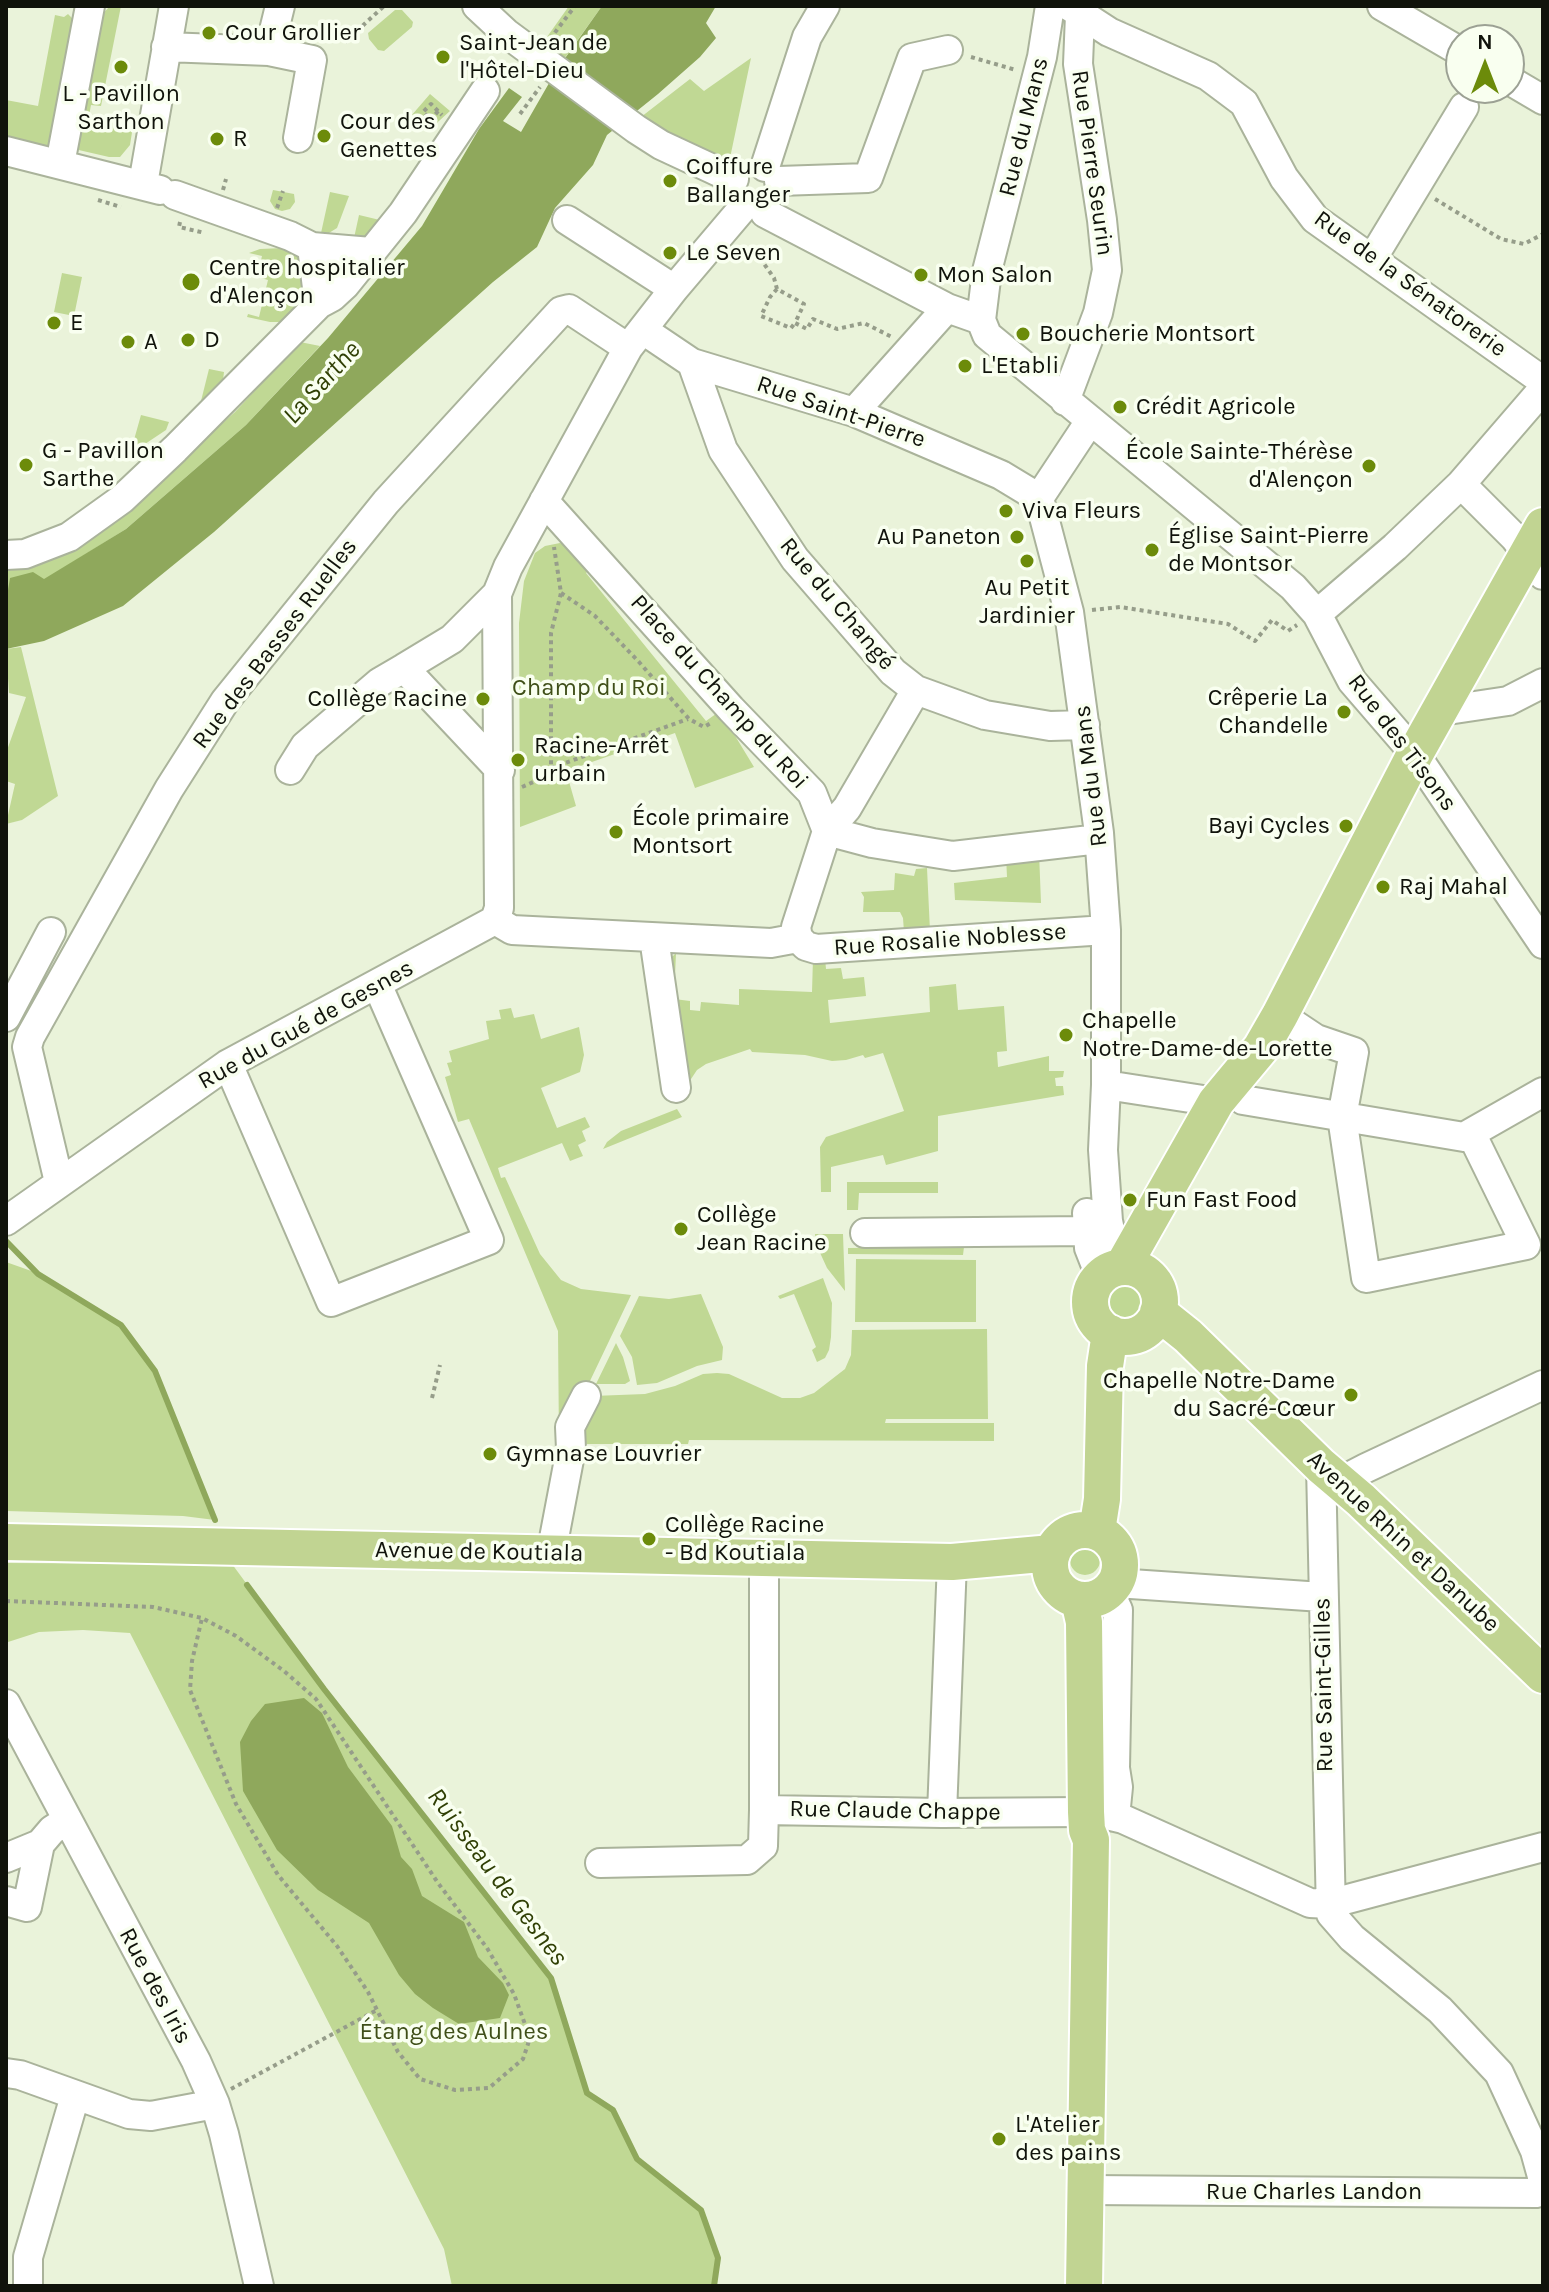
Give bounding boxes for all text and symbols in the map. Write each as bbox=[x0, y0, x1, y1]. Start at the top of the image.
place label: Cour Grollier bbox=[225, 19, 361, 47]
marker: Cour Grollier bbox=[200, 24, 218, 42]
north arrow bbox=[1445, 24, 1525, 104]
place label: Saint-Jean de l'Hôtel-Dieu bbox=[459, 29, 608, 85]
text: N bbox=[1477, 29, 1493, 55]
marker: Saint-Jean de l'Hôtel-Dieu bbox=[434, 48, 452, 66]
street label: Rue du Mans bbox=[993, 54, 1055, 200]
marker: L - Pavillon Sarthon bbox=[112, 58, 130, 76]
street label: Rue Pierre Seurin bbox=[1065, 68, 1119, 258]
place label: L - Pavillon Sarthon bbox=[62, 80, 180, 136]
place label: Cour des Genettes bbox=[340, 108, 438, 164]
place label: R bbox=[233, 125, 248, 153]
marker: Cour des Genettes bbox=[315, 127, 333, 145]
marker: R bbox=[208, 130, 226, 148]
place label: Coiffure Ballanger bbox=[686, 153, 790, 209]
marker: Coiffure Ballanger bbox=[661, 172, 679, 190]
street label: Rue de la Sénatorerie bbox=[1308, 204, 1512, 364]
place label: Le Seven bbox=[686, 239, 781, 267]
marker: Le Seven bbox=[661, 244, 679, 262]
place label: Centre hospitalier d'Alençon bbox=[209, 254, 405, 310]
place label: Mon Salon bbox=[937, 261, 1053, 289]
marker: Mon Salon bbox=[912, 266, 930, 284]
marker: Centre hospitalier d'Alençon bbox=[180, 271, 202, 293]
place label: E bbox=[70, 309, 83, 337]
marker: E bbox=[45, 314, 63, 332]
place label: Boucherie Montsort bbox=[1039, 320, 1255, 348]
marker: Boucherie Montsort bbox=[1014, 325, 1032, 343]
place label: D bbox=[204, 326, 220, 354]
place label: A bbox=[144, 328, 158, 356]
marker: D bbox=[179, 331, 197, 349]
marker: A bbox=[119, 333, 137, 351]
water label: La Sarthe bbox=[277, 335, 367, 431]
place label: L'Etabli bbox=[981, 352, 1059, 380]
marker: L'Etabli bbox=[956, 357, 974, 375]
street label: Rue Saint-Pierre bbox=[753, 370, 929, 454]
place label: Crédit Agricole bbox=[1136, 393, 1296, 421]
marker: Crédit Agricole bbox=[1111, 398, 1129, 416]
place label: G - Pavillon Sarthe bbox=[42, 437, 164, 493]
place label: École Sainte-Thérèse d'Alençon bbox=[1125, 438, 1353, 494]
marker: G - Pavillon Sarthe bbox=[17, 456, 35, 474]
marker: École Sainte-Thérèse d'Alençon bbox=[1360, 457, 1378, 475]
place label: Viva Fleurs bbox=[1022, 497, 1141, 525]
marker: Viva Fleurs bbox=[997, 502, 1015, 520]
place label: Église Saint-Pierre de Montsor bbox=[1168, 522, 1369, 578]
place label: Au Paneton bbox=[877, 523, 1001, 551]
marker: Au Paneton bbox=[1008, 528, 1026, 546]
street label: Rue du Changé bbox=[773, 532, 901, 676]
street label: Rue des Basses Ruelles bbox=[186, 533, 364, 755]
marker: Église Saint-Pierre de Montsor bbox=[1143, 541, 1161, 559]
marker: Au Petit Jardinier bbox=[1018, 552, 1036, 570]
place label: Au Petit Jardinier bbox=[979, 574, 1075, 630]
street label: Place du Champ du Roi bbox=[624, 589, 814, 795]
street label: Rue des Tisons bbox=[1341, 669, 1463, 817]
park label: Champ du Roi bbox=[512, 674, 666, 702]
place label: Crêperie La Chandelle bbox=[1208, 684, 1328, 740]
place label: Collège Racine bbox=[308, 685, 467, 713]
marker: Collège Racine bbox=[474, 690, 492, 708]
marker: Crêperie La Chandelle bbox=[1335, 703, 1353, 721]
street label: Rue du Mans bbox=[1068, 704, 1114, 848]
place label: Racine-Arrêt urbain bbox=[534, 732, 669, 788]
marker: Racine-Arrêt urbain bbox=[509, 751, 527, 769]
place label: École primaire Montsort bbox=[632, 804, 789, 860]
place label: Bayi Cycles bbox=[1208, 812, 1330, 840]
marker: Bayi Cycles bbox=[1337, 817, 1355, 835]
marker: École primaire Montsort bbox=[607, 823, 625, 841]
place label: Raj Mahal bbox=[1399, 873, 1508, 901]
marker: Raj Mahal bbox=[1374, 878, 1392, 896]
street label: Rue Rosalie Noblesse bbox=[833, 918, 1067, 962]
street label: Rue du Gué de Gesnes bbox=[193, 954, 419, 1096]
place label: Chapelle Notre-Dame-de-Lorette bbox=[1082, 1007, 1333, 1063]
marker: Chapelle Notre-Dame-de-Lorette bbox=[1057, 1026, 1075, 1044]
place label: Fun Fast Food bbox=[1146, 1186, 1298, 1214]
marker: Fun Fast Food bbox=[1121, 1191, 1139, 1209]
place label: Collège Jean Racine bbox=[697, 1201, 827, 1257]
marker: Collège Jean Racine bbox=[672, 1220, 690, 1238]
place label: Chapelle Notre-Dame du Sacré-Cœur bbox=[1103, 1367, 1335, 1423]
marker: Chapelle Notre-Dame du Sacré-Cœur bbox=[1342, 1386, 1360, 1404]
place label: Gymnase Louvrier bbox=[506, 1440, 701, 1468]
marker: Gymnase Louvrier bbox=[481, 1445, 499, 1463]
street label: Avenue Rhin et Danube bbox=[1301, 1445, 1505, 1639]
place label: Collège Racine - Bd Koutiala bbox=[665, 1511, 824, 1567]
marker: Collège Racine - Bd Koutiala bbox=[640, 1530, 658, 1548]
street label: Avenue de Koutiala bbox=[375, 1536, 583, 1568]
street label: Rue Saint-Gilles bbox=[1308, 1597, 1340, 1773]
water label: Ruisseau de Gesnes bbox=[420, 1782, 574, 1972]
street label: Rue Claude Chappe bbox=[789, 1795, 1001, 1827]
street label: Rue des Iris bbox=[112, 1923, 198, 2049]
park label: Étang des Aulnes bbox=[360, 2018, 548, 2046]
place label: L'Atelier des pains bbox=[1015, 2111, 1121, 2167]
marker: L'Atelier des pains bbox=[990, 2130, 1008, 2148]
street label: Rue Charles Landon bbox=[1206, 2178, 1422, 2206]

